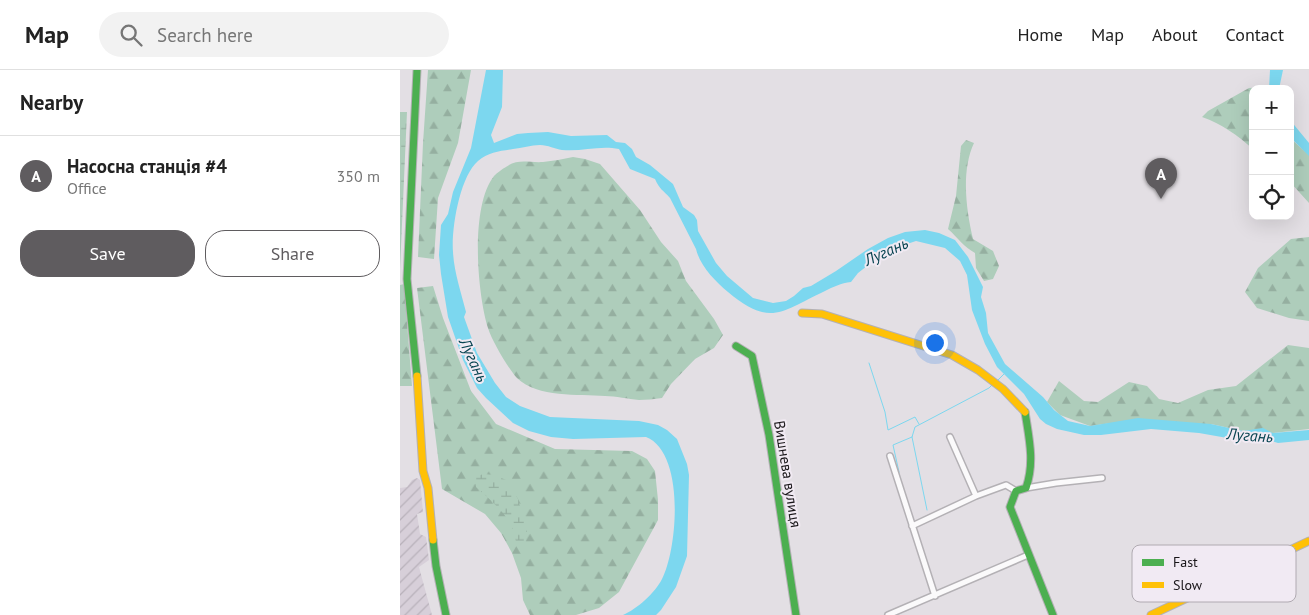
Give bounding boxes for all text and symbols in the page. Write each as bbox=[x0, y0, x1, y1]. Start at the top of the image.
search box bbox=[99, 12, 449, 57]
text: Map bbox=[25, 19, 69, 50]
icon: search bbox=[117, 21, 145, 49]
text: Search here bbox=[157, 23, 253, 47]
text: Home bbox=[1017, 23, 1063, 46]
text: Map bbox=[1091, 23, 1124, 46]
text: About bbox=[1152, 23, 1198, 46]
text: Contact bbox=[1226, 23, 1284, 46]
map controls bbox=[1249, 85, 1294, 220]
button: + bbox=[1249, 85, 1294, 130]
text: Nearby bbox=[20, 89, 83, 116]
button: − bbox=[1249, 130, 1294, 175]
text: Насосна станція #4 bbox=[67, 154, 227, 178]
pin: A bbox=[1145, 158, 1177, 199]
text: A bbox=[31, 166, 41, 186]
text: 350 m bbox=[337, 166, 380, 186]
button: locate bbox=[1249, 175, 1294, 220]
text: Office bbox=[67, 178, 107, 198]
button: Save bbox=[20, 230, 195, 277]
button: Share bbox=[205, 230, 380, 277]
water label: Лугань bbox=[860, 232, 911, 270]
your location bbox=[922, 330, 948, 356]
water label: Лугань bbox=[455, 334, 493, 385]
street label: Вишнева вулиця bbox=[770, 419, 806, 529]
water label: Лугань bbox=[1225, 423, 1274, 447]
legend bbox=[1132, 545, 1296, 602]
text: Fast bbox=[1173, 553, 1198, 571]
text: Slow bbox=[1173, 576, 1203, 594]

